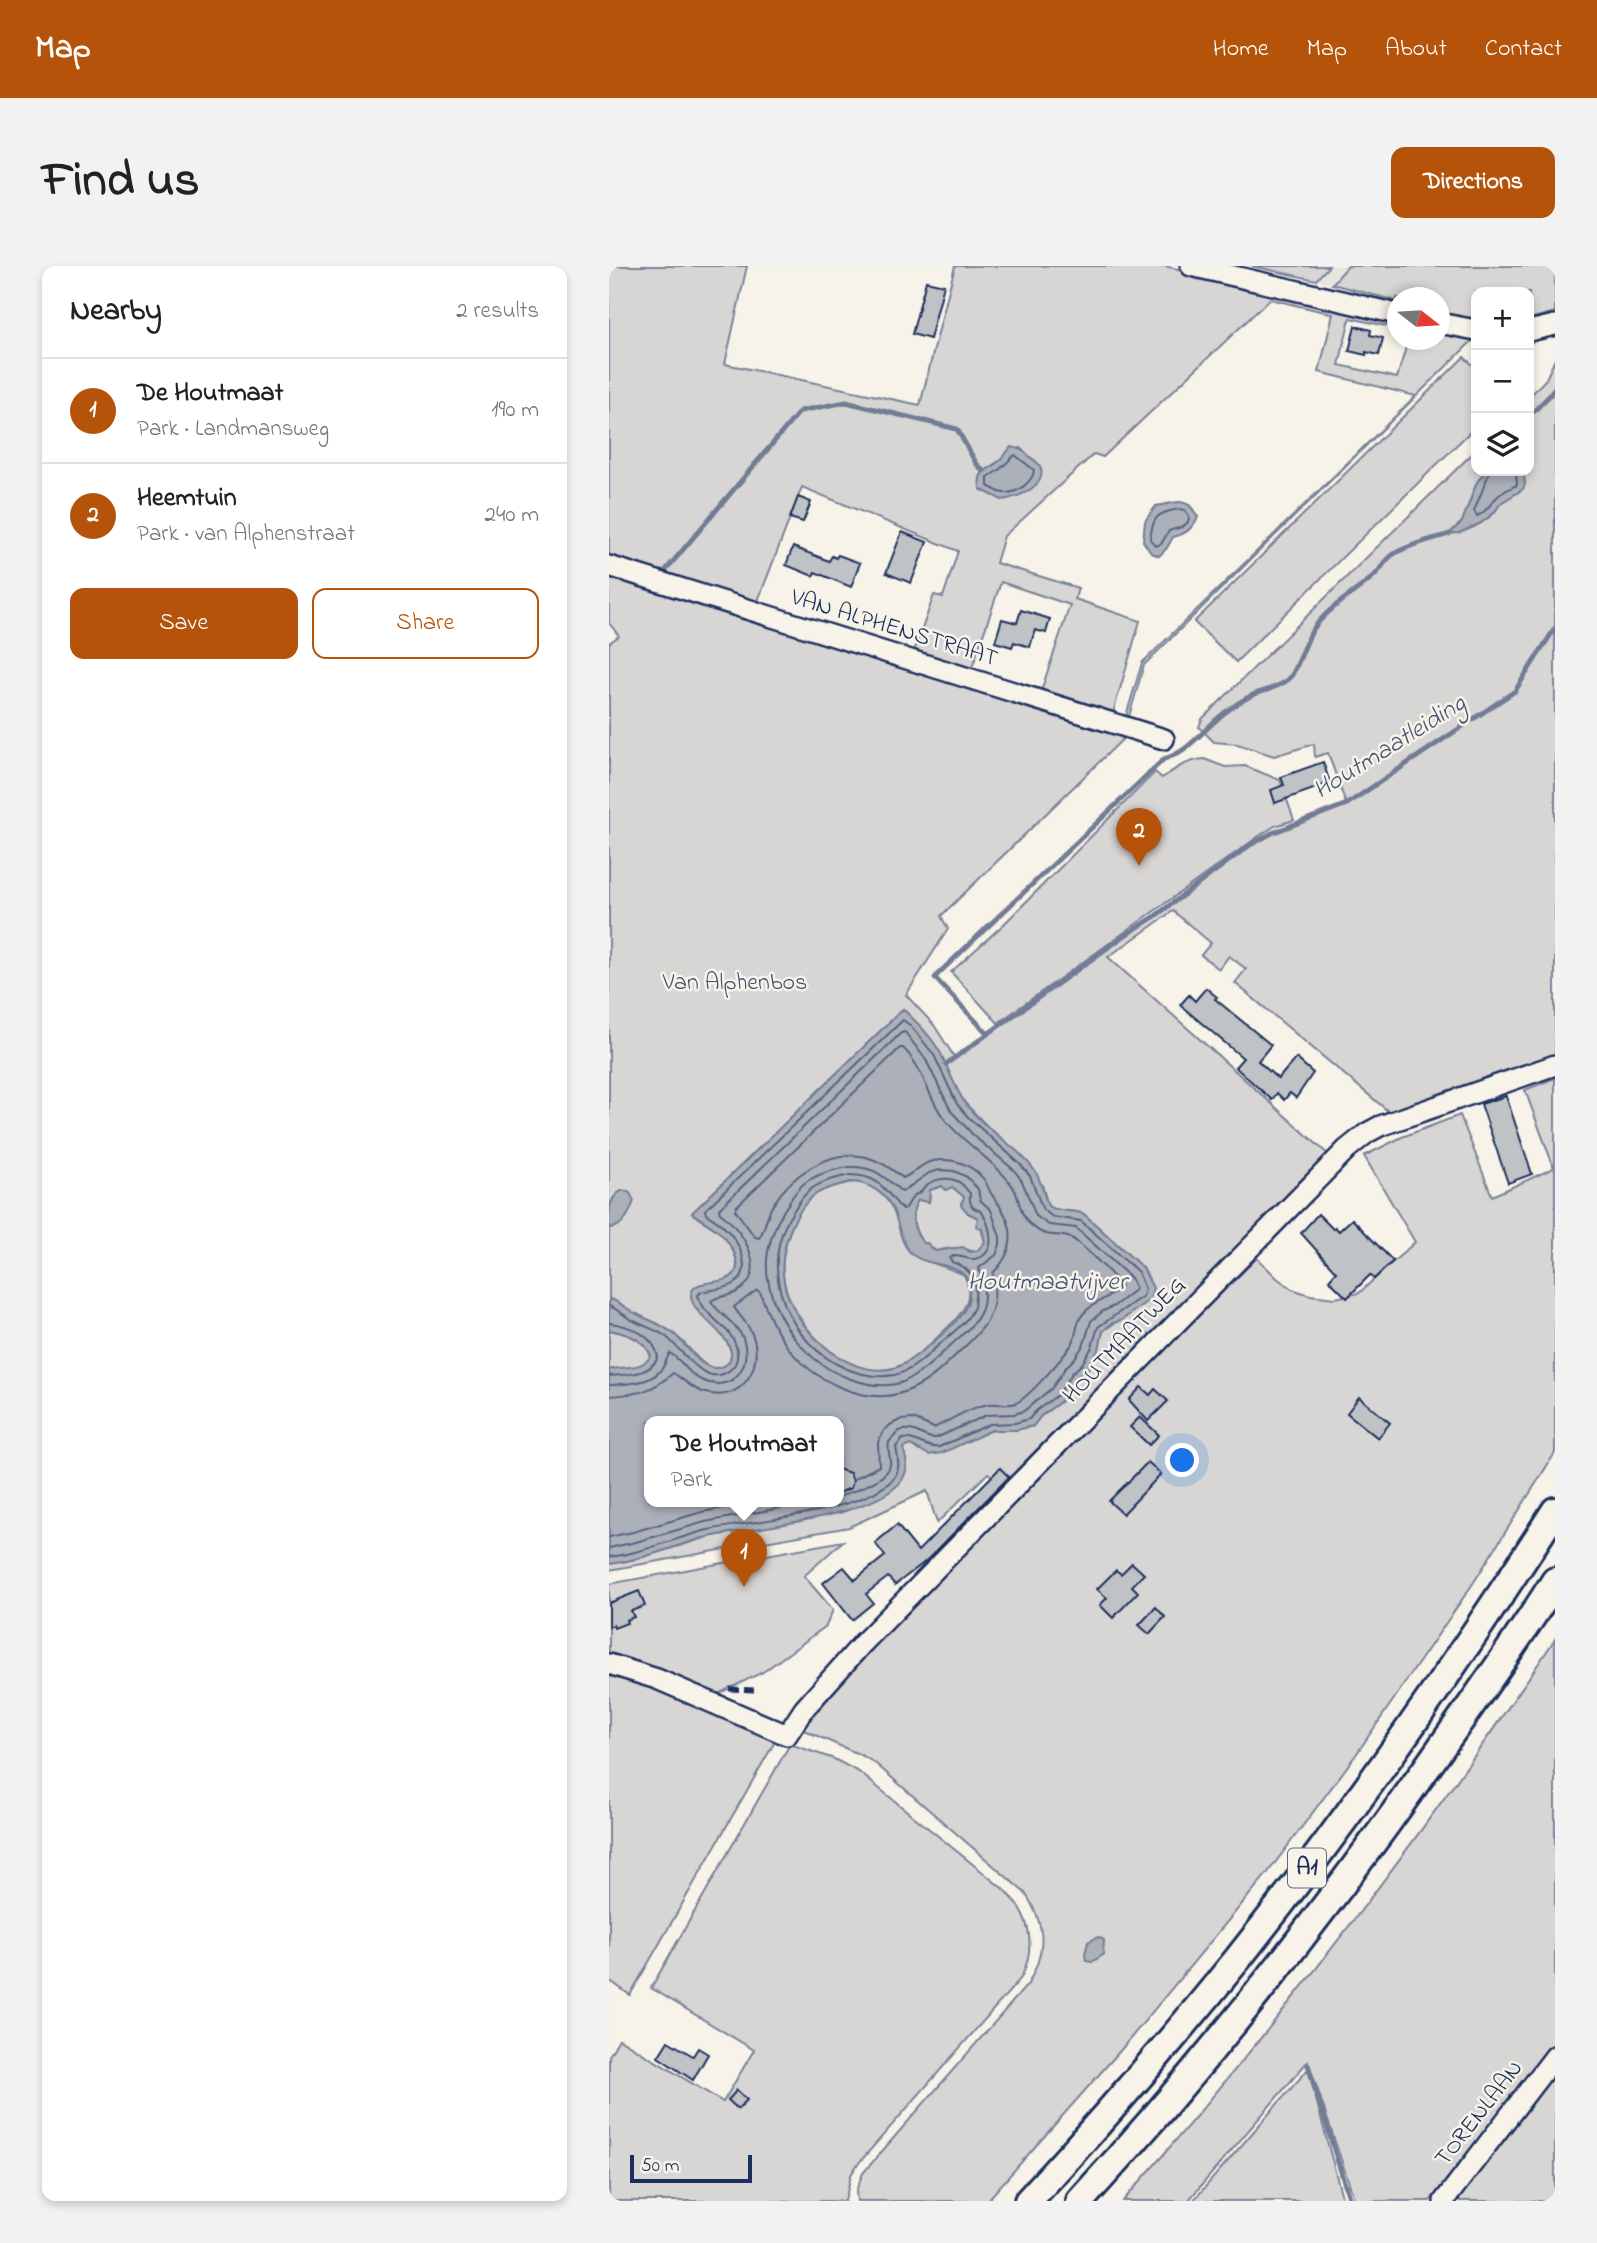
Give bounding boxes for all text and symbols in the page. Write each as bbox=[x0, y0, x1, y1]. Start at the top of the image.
text: Map bbox=[35, 25, 91, 73]
text: Home bbox=[1213, 32, 1269, 67]
text: Map bbox=[1307, 32, 1347, 67]
text: About bbox=[1385, 32, 1447, 67]
text: Contact bbox=[1485, 32, 1562, 67]
text: Find us bbox=[42, 146, 199, 218]
button: Directions bbox=[1391, 147, 1555, 218]
north arrow bbox=[1387, 287, 1450, 350]
map controls bbox=[1471, 287, 1534, 476]
button: + bbox=[1471, 287, 1534, 350]
text: Nearby bbox=[70, 290, 162, 334]
text: 2 results bbox=[456, 295, 539, 328]
button: − bbox=[1471, 350, 1534, 413]
text: De Houtmaat bbox=[137, 375, 283, 413]
text: 1 bbox=[89, 394, 97, 427]
text: 190 m bbox=[491, 394, 539, 427]
text: Park · Landmansweg bbox=[137, 413, 329, 446]
button: layers bbox=[1471, 413, 1534, 476]
text: Heemtuin bbox=[137, 480, 237, 518]
text: 2 bbox=[87, 499, 99, 532]
text: 240 m bbox=[485, 499, 539, 532]
text: Park · van Alphenstraat bbox=[137, 518, 355, 551]
street label: VAN ALPHENSTRAAT bbox=[785, 581, 1002, 677]
button: Save bbox=[70, 588, 298, 659]
button: Share bbox=[312, 588, 539, 659]
water label: Houtmaatleiding bbox=[1306, 685, 1475, 810]
pin: 2 bbox=[1116, 808, 1162, 866]
park label: Van Alphenbos bbox=[662, 966, 807, 1001]
water label: Houtmaatvijver bbox=[967, 1264, 1130, 1302]
street label: HOUTMAATWEG bbox=[1055, 1270, 1195, 1412]
popup bbox=[644, 1416, 844, 1507]
text: De Houtmaat bbox=[671, 1426, 817, 1464]
your location bbox=[1165, 1443, 1199, 1477]
text: Park bbox=[671, 1464, 712, 1497]
pin: 1 bbox=[721, 1529, 767, 1587]
road number: A1 bbox=[1288, 1848, 1326, 1888]
street label: TORENLAAN bbox=[1427, 2053, 1533, 2175]
scale bar bbox=[630, 2152, 753, 2184]
text: 50 m bbox=[641, 2153, 680, 2180]

